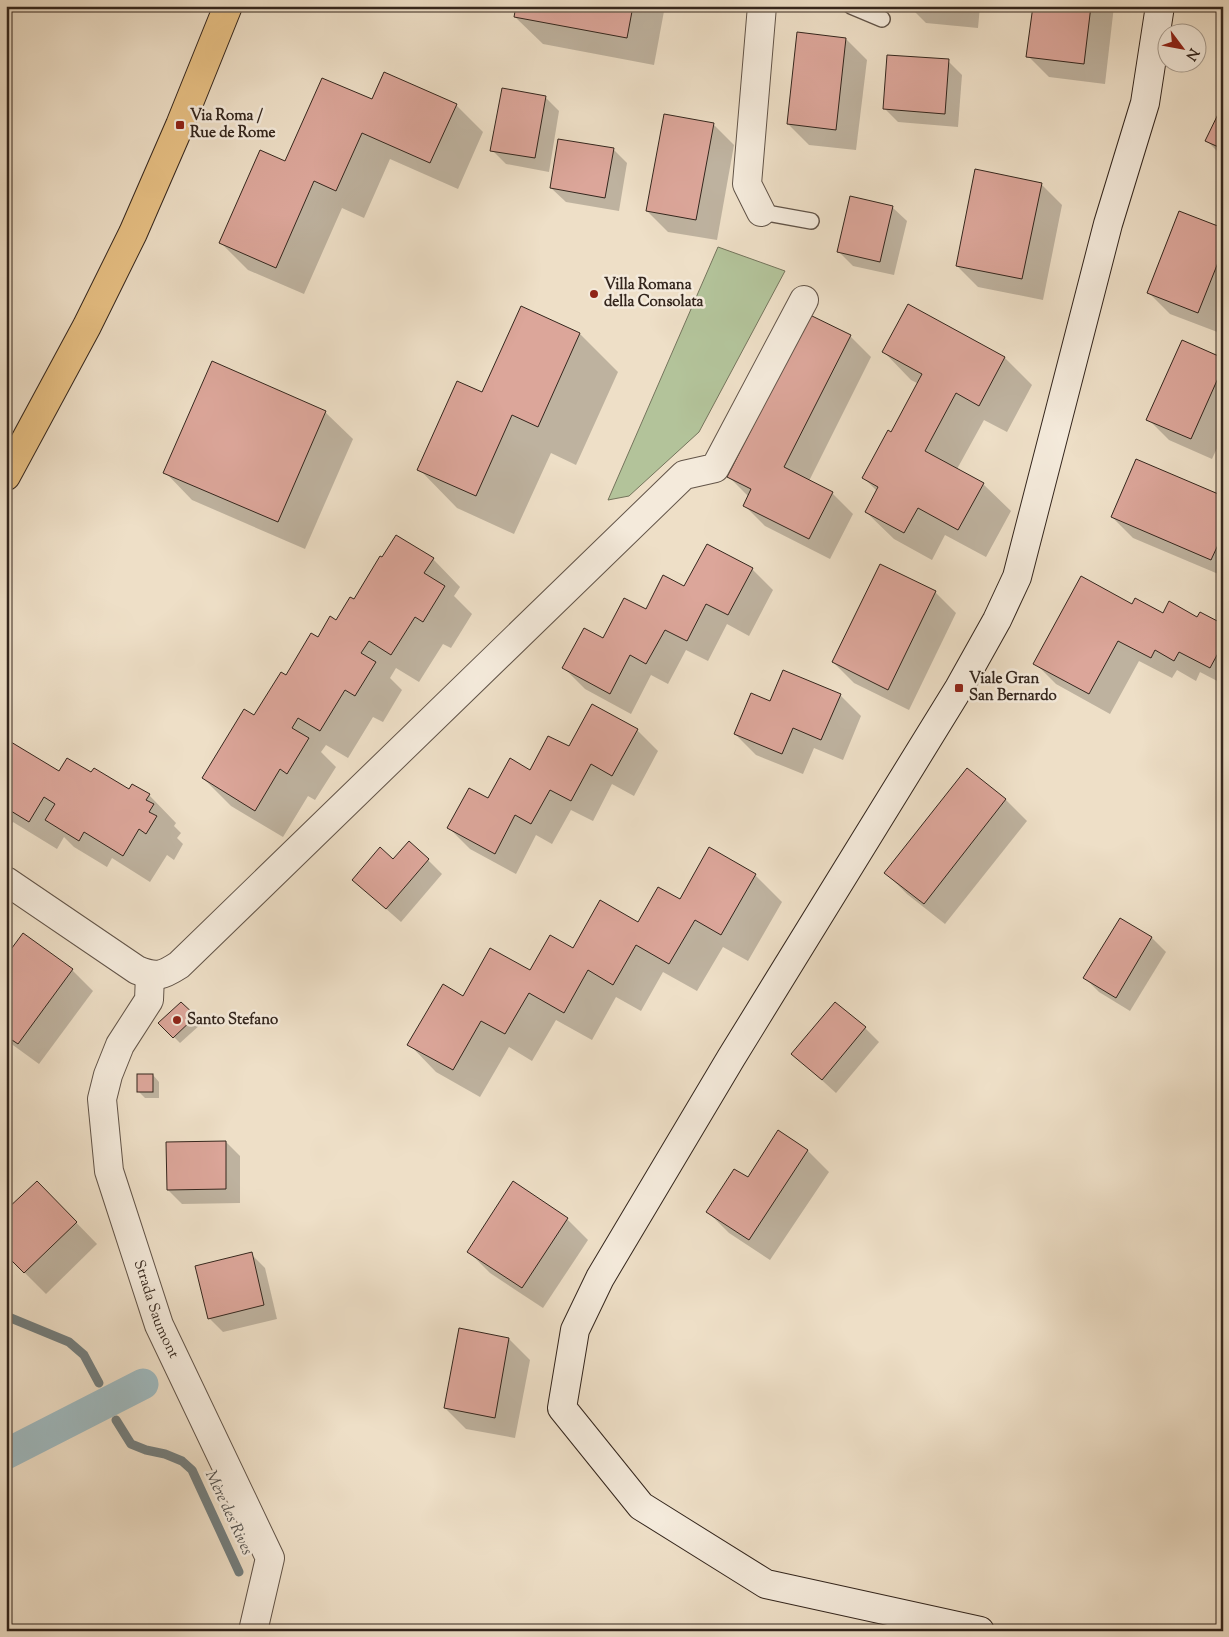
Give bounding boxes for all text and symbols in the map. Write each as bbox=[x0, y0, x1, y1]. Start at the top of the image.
north arrow bbox=[1156, 22, 1206, 72]
text: N bbox=[1180, 44, 1203, 64]
place label: Via Roma / Rue de Rome bbox=[190, 106, 275, 144]
marker: Via Roma / Rue de Rome bbox=[174, 119, 186, 131]
place label: Villa Romana della Consolata bbox=[604, 275, 704, 313]
marker: Villa Romana della Consolata bbox=[588, 288, 600, 300]
place label: Viale Gran San Bernardo bbox=[969, 669, 1057, 707]
marker: Viale Gran San Bernardo bbox=[953, 682, 965, 694]
place label: Santo Stefano bbox=[187, 1010, 278, 1031]
marker: Santo Stefano bbox=[171, 1014, 183, 1026]
street label: Strada Saumont bbox=[128, 1257, 184, 1362]
water label: Mère des Rives bbox=[198, 1467, 258, 1559]

